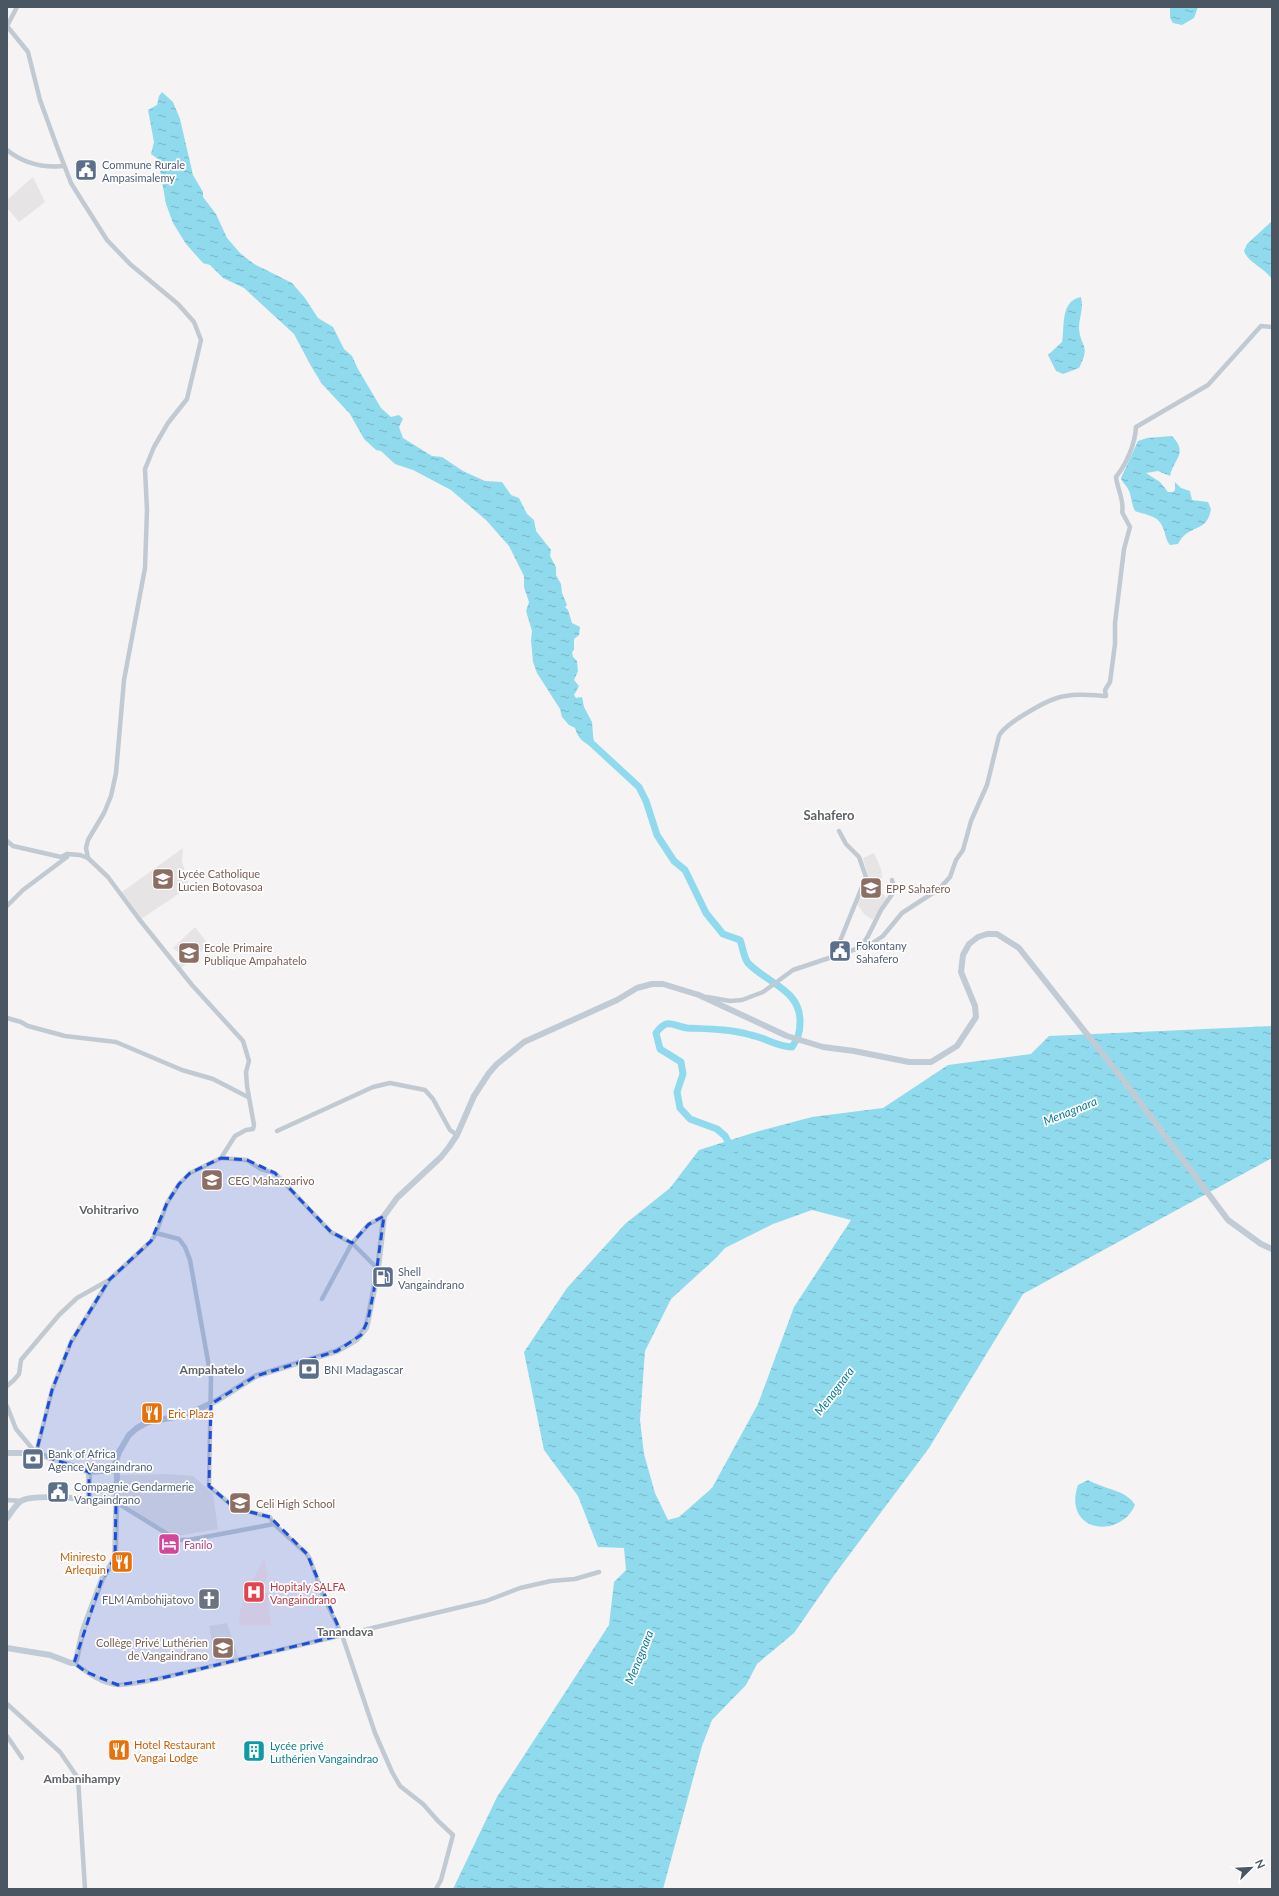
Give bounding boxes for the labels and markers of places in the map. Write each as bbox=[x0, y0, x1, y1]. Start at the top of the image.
public building icon: Commune Rurale Ampasimalemy bbox=[73, 157, 99, 183]
place label: Commune Rurale Ampasimalemy bbox=[102, 158, 185, 184]
school or university icon: Lycée Catholique Lucien Botovasoa bbox=[150, 866, 176, 892]
place label: Lycée Catholique Lucien Botovasoa bbox=[178, 867, 263, 893]
school or university icon: EPP Sahafero bbox=[858, 875, 884, 901]
place label: EPP Sahafero bbox=[886, 882, 950, 895]
public building icon: Fokontany Sahafero bbox=[827, 938, 853, 964]
place label: Fokontany Sahafero bbox=[856, 939, 907, 965]
school or university icon: Ecole Primaire Publique Ampahatelo bbox=[176, 940, 202, 966]
place label: Ecole Primaire Publique Ampahatelo bbox=[204, 941, 307, 967]
school or university icon: CEG Mahazoarivo bbox=[199, 1167, 225, 1193]
place label: CEG Mahazoarivo bbox=[228, 1174, 314, 1187]
fuel station icon: Shell Vangaindrano bbox=[370, 1264, 396, 1290]
place label: Shell Vangaindrano bbox=[398, 1265, 464, 1291]
bank icon: BNI Madagascar bbox=[296, 1356, 322, 1382]
place label: BNI Madagascar bbox=[324, 1363, 403, 1376]
restaurant icon: Eric Plaza bbox=[139, 1400, 165, 1426]
place label: Eric Plaza bbox=[168, 1407, 214, 1420]
bank icon: Bank of Africa Agence Vangaindrano bbox=[20, 1446, 46, 1472]
place label: Bank of Africa Agence Vangaindrano bbox=[48, 1447, 153, 1473]
public building icon: Compagnie Gendarmerie Vangaindrano bbox=[45, 1479, 71, 1505]
place label: Compagnie Gendarmerie Vangaindrano bbox=[74, 1480, 194, 1506]
school or university icon: Celi High School bbox=[227, 1490, 253, 1516]
place label: Celi High School bbox=[256, 1497, 335, 1510]
hotel icon: Fanilo bbox=[156, 1531, 182, 1557]
place label: Fanilo bbox=[184, 1538, 213, 1551]
restaurant icon: Miniresto Arlequin bbox=[109, 1549, 135, 1575]
place label: Miniresto Arlequin bbox=[60, 1550, 106, 1576]
hospital icon: Hopitaly SALFA Vangaindrano bbox=[241, 1579, 267, 1605]
place label: Hopitaly SALFA Vangaindrano bbox=[270, 1580, 346, 1606]
church icon: FLM Ambohijatovo bbox=[196, 1586, 222, 1612]
place label: FLM Ambohijatovo bbox=[102, 1593, 194, 1606]
school or university icon: Collège Privé Luthérien de Vangaindrano bbox=[210, 1635, 236, 1661]
place label: Collège Privé Luthérien de Vangaindrano bbox=[96, 1636, 208, 1662]
restaurant icon: Hotel Restaurant Vangai Lodge bbox=[106, 1737, 132, 1763]
place label: Hotel Restaurant Vangai Lodge bbox=[134, 1738, 216, 1764]
building icon: Lycée privé Luthérien Vangaindrao bbox=[241, 1738, 267, 1764]
place label: Lycée privé Luthérien Vangaindrao bbox=[270, 1739, 378, 1765]

